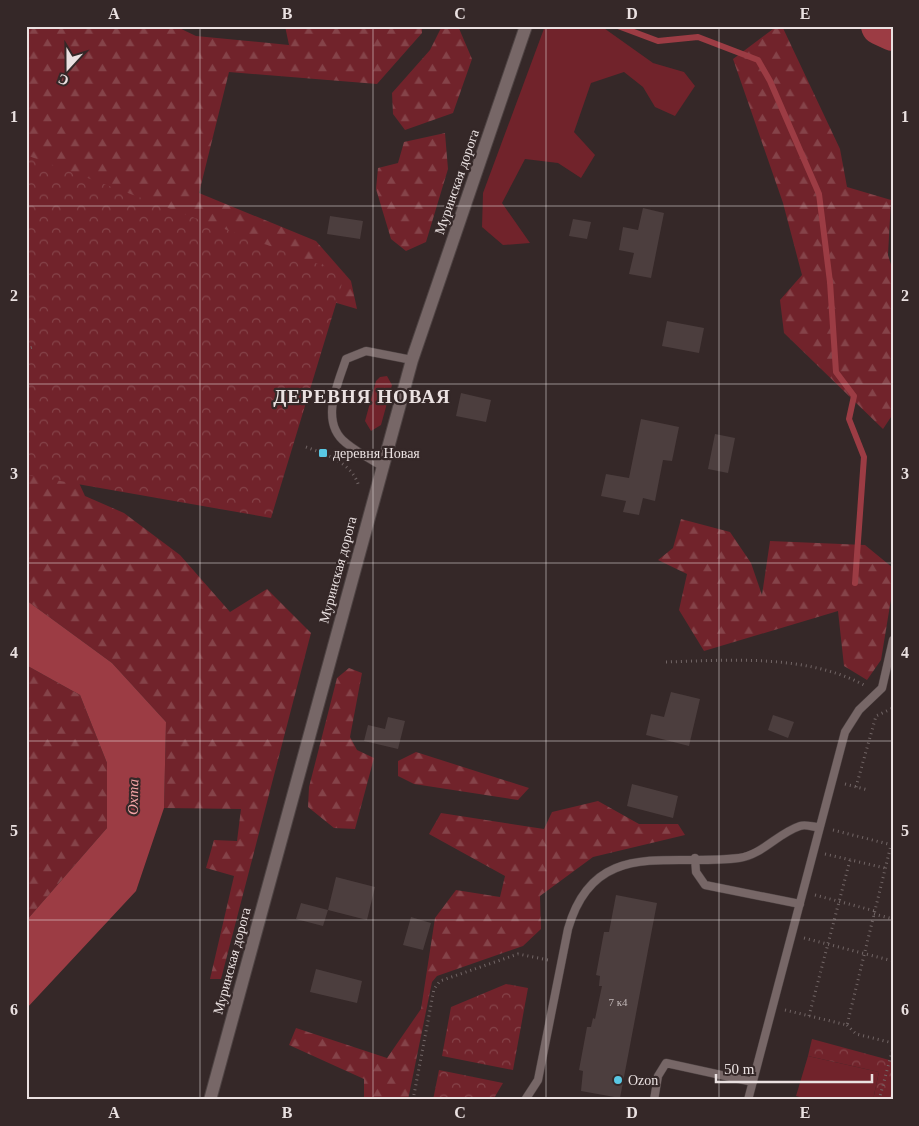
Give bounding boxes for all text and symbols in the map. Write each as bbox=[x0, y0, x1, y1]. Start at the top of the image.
text: A bbox=[108, 5, 120, 22]
text: B bbox=[282, 5, 293, 22]
text: C bbox=[454, 5, 466, 22]
text: D bbox=[626, 5, 638, 22]
text: E bbox=[800, 5, 810, 22]
north arrow bbox=[42, 42, 92, 92]
text: С bbox=[56, 71, 71, 88]
text: 1 bbox=[10, 108, 18, 125]
text: 1 bbox=[901, 108, 909, 125]
street label: Муринская дорога bbox=[432, 127, 482, 237]
text: 2 bbox=[10, 287, 18, 304]
text: 2 bbox=[901, 287, 909, 304]
district label: ДЕРЕВНЯ НОВАЯ bbox=[273, 386, 451, 407]
place label: деревня Новая bbox=[333, 446, 420, 461]
marker: деревня Новая bbox=[317, 447, 329, 459]
text: 3 bbox=[10, 465, 18, 482]
text: 3 bbox=[901, 465, 909, 482]
street label: Муринская дорога bbox=[317, 514, 360, 625]
text: 4 bbox=[10, 644, 18, 661]
text: 4 bbox=[901, 644, 909, 661]
water label: Охта bbox=[125, 779, 141, 815]
text: 5 bbox=[10, 822, 18, 839]
text: 5 bbox=[901, 822, 909, 839]
street label: Муринская дорога bbox=[211, 905, 254, 1016]
house number: 7 к4 bbox=[608, 996, 628, 1008]
text: 6 bbox=[10, 1001, 18, 1018]
text: 6 bbox=[901, 1001, 909, 1018]
scale bar bbox=[716, 1051, 873, 1083]
text: 50 m bbox=[724, 1061, 755, 1077]
place label: Ozon bbox=[628, 1073, 658, 1088]
marker: Ozon bbox=[612, 1074, 624, 1086]
text: A bbox=[108, 1104, 120, 1121]
text: B bbox=[282, 1104, 293, 1121]
text: C bbox=[454, 1104, 466, 1121]
text: D bbox=[626, 1104, 638, 1121]
text: E bbox=[800, 1104, 810, 1121]

